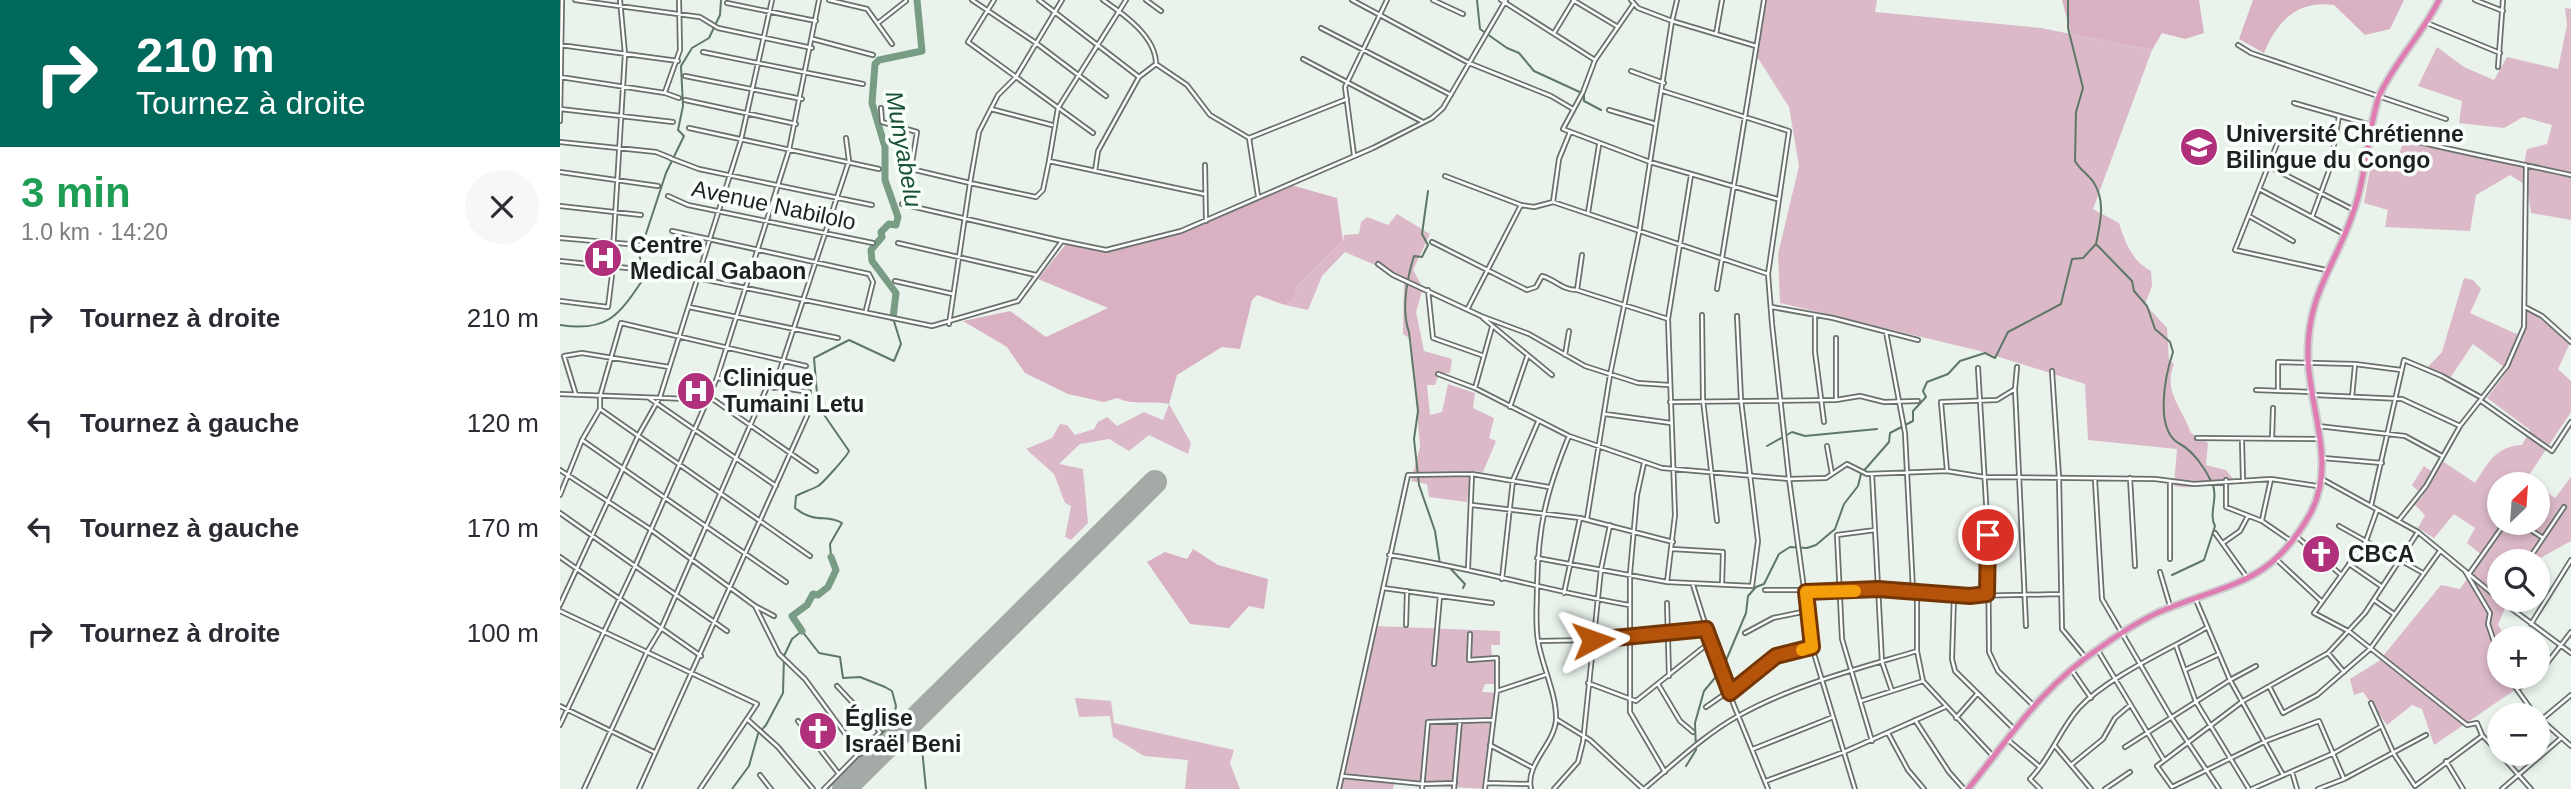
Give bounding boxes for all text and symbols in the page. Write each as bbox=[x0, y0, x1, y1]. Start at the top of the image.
icon: right bbox=[21, 28, 112, 119]
text: 210 m bbox=[136, 28, 275, 82]
text: Tournez à droite bbox=[136, 85, 365, 121]
water label: Munyabelu bbox=[881, 89, 927, 209]
place label: Université Chrétienne Bilingue du Congo bbox=[2226, 121, 2464, 173]
school or university icon: Université Chrétienne Bilingue du Congo bbox=[2178, 126, 2220, 168]
text: 3 min bbox=[21, 169, 131, 216]
button: close bbox=[465, 170, 539, 244]
street label: Avenue Nabilolo bbox=[690, 175, 858, 235]
text: 1.0 km · 14:20 bbox=[21, 219, 168, 245]
place label: Centre Medical Gabaon bbox=[630, 232, 806, 284]
hospital icon: Centre Medical Gabaon bbox=[582, 237, 624, 279]
icon: right bbox=[21, 300, 59, 338]
text: Tournez à droite bbox=[80, 303, 280, 333]
text: 210 m bbox=[467, 303, 539, 333]
place label: Clinique Tumaini Letu bbox=[723, 365, 864, 417]
hospital icon: Clinique Tumaini Letu bbox=[675, 370, 717, 412]
icon: left bbox=[21, 405, 59, 443]
text: Tournez à gauche bbox=[80, 408, 299, 438]
text: 120 m bbox=[467, 408, 539, 438]
north arrow bbox=[2487, 472, 2550, 536]
map controls bbox=[2487, 472, 2550, 766]
pin bbox=[1958, 505, 2018, 565]
icon: left bbox=[21, 510, 59, 548]
text: Tournez à gauche bbox=[80, 513, 299, 543]
text: 170 m bbox=[467, 513, 539, 543]
icon: arrive bbox=[1969, 516, 2007, 554]
church icon: CBCA bbox=[2300, 533, 2342, 575]
place label: CBCA bbox=[2348, 541, 2414, 567]
button: search bbox=[2487, 549, 2550, 612]
position arrow bbox=[1556, 603, 1630, 677]
icon: right bbox=[21, 615, 59, 653]
text: Tournez à droite bbox=[80, 618, 280, 648]
text: 100 m bbox=[467, 618, 539, 648]
button: + bbox=[2487, 626, 2550, 689]
button: − bbox=[2487, 703, 2550, 766]
place label: Église Israël Beni bbox=[845, 704, 961, 757]
church icon: Église Israël Beni bbox=[797, 710, 839, 752]

